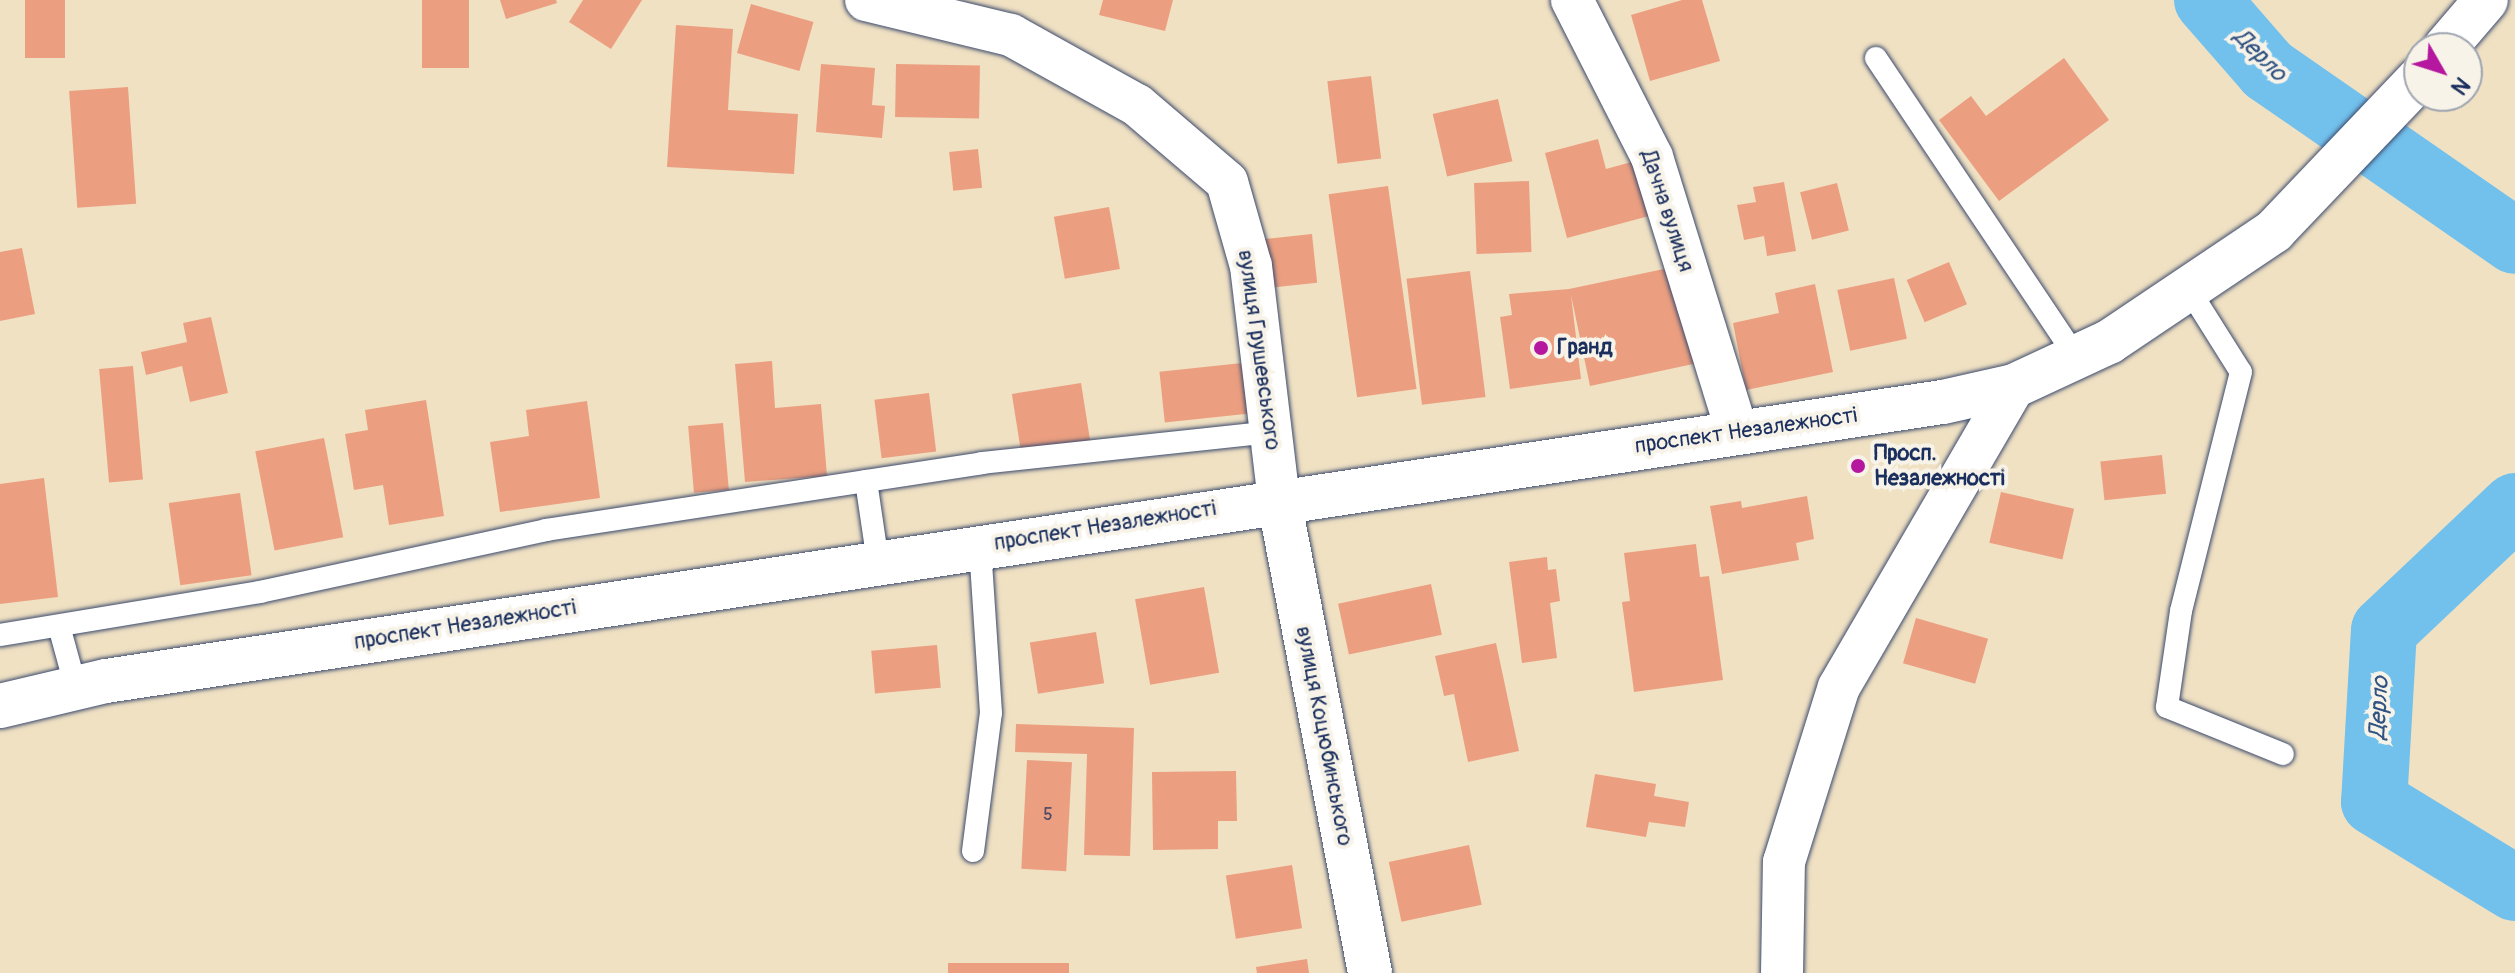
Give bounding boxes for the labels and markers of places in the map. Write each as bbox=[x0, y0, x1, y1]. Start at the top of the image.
place label: Гранд bbox=[1557, 335, 1612, 361]
marker: Гранд bbox=[1532, 339, 1550, 357]
place label: Просп. Незалежності bbox=[1874, 440, 2005, 492]
marker: Просп. Незалежності bbox=[1849, 457, 1867, 475]

